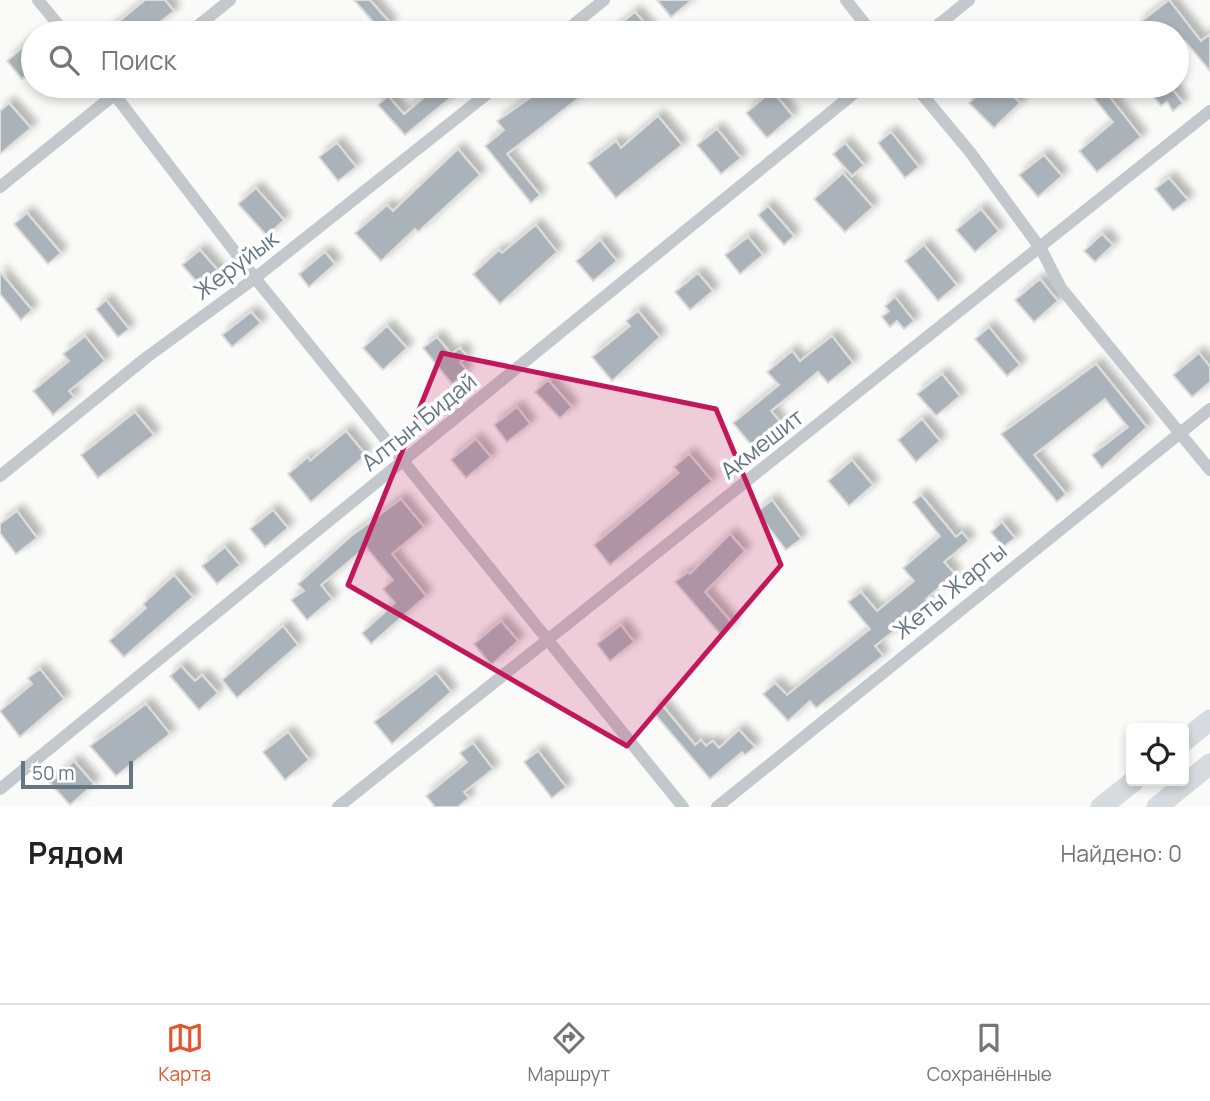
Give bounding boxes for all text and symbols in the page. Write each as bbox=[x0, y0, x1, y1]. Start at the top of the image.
search box bbox=[21, 21, 1189, 98]
icon: search bbox=[45, 41, 83, 79]
text: Поиск bbox=[101, 42, 176, 78]
street label: Жеруйык bbox=[186, 221, 285, 307]
street label: Алтын Бидай bbox=[354, 365, 483, 478]
street label: Акмешит bbox=[713, 400, 810, 486]
street label: Жеты Жаргы bbox=[886, 534, 1013, 646]
map controls bbox=[1126, 723, 1189, 786]
button: locate bbox=[1126, 723, 1189, 786]
scale bar bbox=[21, 758, 133, 790]
text: 50 m bbox=[32, 760, 74, 786]
text: Рядом bbox=[28, 832, 124, 873]
text: Найдено: 0 bbox=[1060, 837, 1182, 869]
tab: Карта bbox=[158, 1019, 211, 1087]
tab: Маршрут bbox=[528, 1019, 610, 1087]
tab: Сохранённые bbox=[927, 1019, 1052, 1087]

